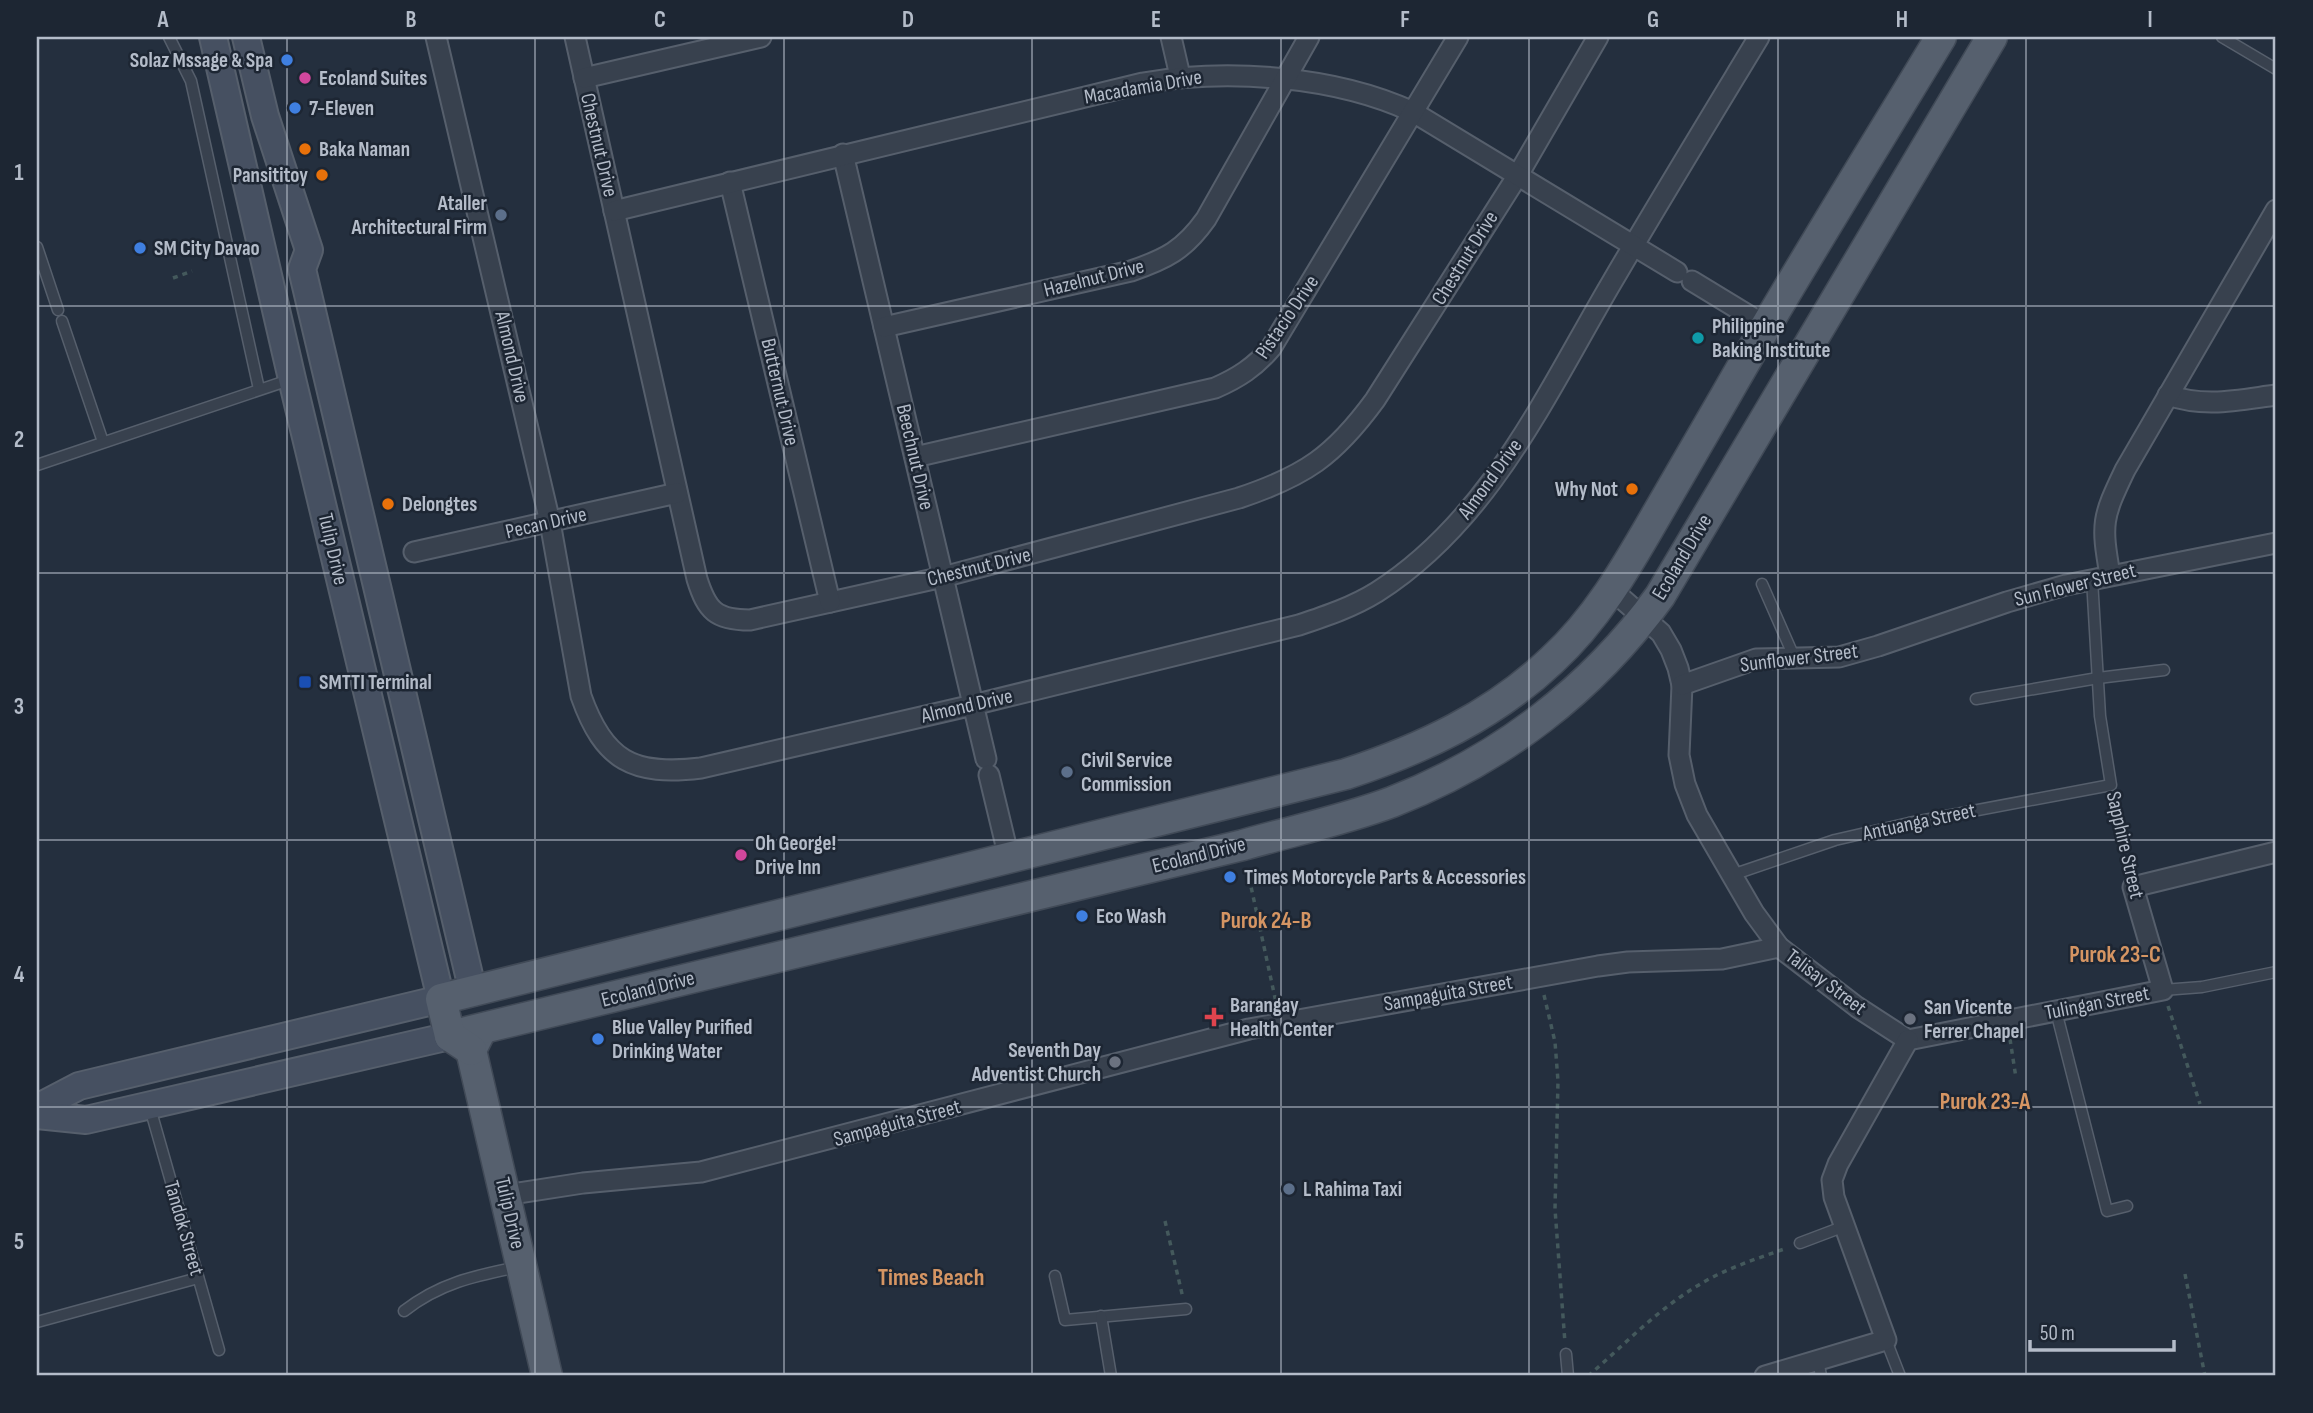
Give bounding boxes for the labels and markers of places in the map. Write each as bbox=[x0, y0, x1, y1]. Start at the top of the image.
place label: Solaz Mssage & Spa bbox=[130, 48, 273, 73]
marker: Solaz Mssage & Spa bbox=[279, 52, 295, 68]
place label: Ecoland Suites bbox=[319, 66, 427, 91]
marker: Ecoland Suites bbox=[297, 70, 313, 86]
place label: 7-Eleven bbox=[309, 96, 374, 121]
marker: 7-Eleven bbox=[287, 100, 303, 116]
place label: Baka Naman bbox=[319, 137, 410, 162]
marker: Baka Naman bbox=[297, 141, 313, 157]
place label: Pansititoy bbox=[233, 163, 308, 188]
marker: Pansititoy bbox=[314, 167, 330, 183]
place label: Ataller Architectural Firm bbox=[350, 191, 488, 240]
marker: Ataller Architectural Firm bbox=[493, 207, 509, 223]
place label: SM City Davao bbox=[154, 236, 260, 261]
marker: SM City Davao bbox=[132, 240, 148, 256]
place label: Philippine Baking Institute bbox=[1712, 314, 1830, 363]
marker: Philippine Baking Institute bbox=[1690, 330, 1706, 346]
place label: Why Not bbox=[1555, 477, 1618, 502]
marker: Why Not bbox=[1624, 481, 1640, 497]
place label: Delongtes bbox=[402, 492, 477, 517]
marker: Delongtes bbox=[380, 496, 396, 512]
place label: SMTTI Terminal bbox=[319, 670, 432, 695]
marker: SMTTI Terminal bbox=[297, 674, 313, 690]
place label: Civil Service Commission bbox=[1081, 748, 1173, 797]
marker: Civil Service Commission bbox=[1059, 764, 1075, 780]
place label: Oh George! Drive Inn bbox=[755, 831, 836, 880]
marker: Oh George! Drive Inn bbox=[733, 847, 749, 863]
place label: Times Motorcycle Parts & Accessories bbox=[1244, 865, 1526, 890]
marker: Times Motorcycle Parts & Accessories bbox=[1222, 869, 1238, 885]
place label: Eco Wash bbox=[1096, 904, 1166, 929]
marker: Eco Wash bbox=[1074, 908, 1090, 924]
place label: Barangay Health Center bbox=[1230, 993, 1334, 1042]
place label: San Vicente Ferrer Chapel bbox=[1924, 995, 2024, 1044]
marker: Barangay Health Center bbox=[1204, 1007, 1224, 1027]
marker: San Vicente Ferrer Chapel bbox=[1902, 1011, 1918, 1027]
place label: Blue Valley Purified Drinking Water bbox=[612, 1015, 753, 1064]
marker: Blue Valley Purified Drinking Water bbox=[590, 1031, 606, 1047]
place label: Seventh Day Adventist Church bbox=[971, 1038, 1101, 1087]
marker: Seventh Day Adventist Church bbox=[1107, 1054, 1123, 1070]
place label: L Rahima Taxi bbox=[1303, 1177, 1402, 1202]
marker: L Rahima Taxi bbox=[1281, 1181, 1297, 1197]

